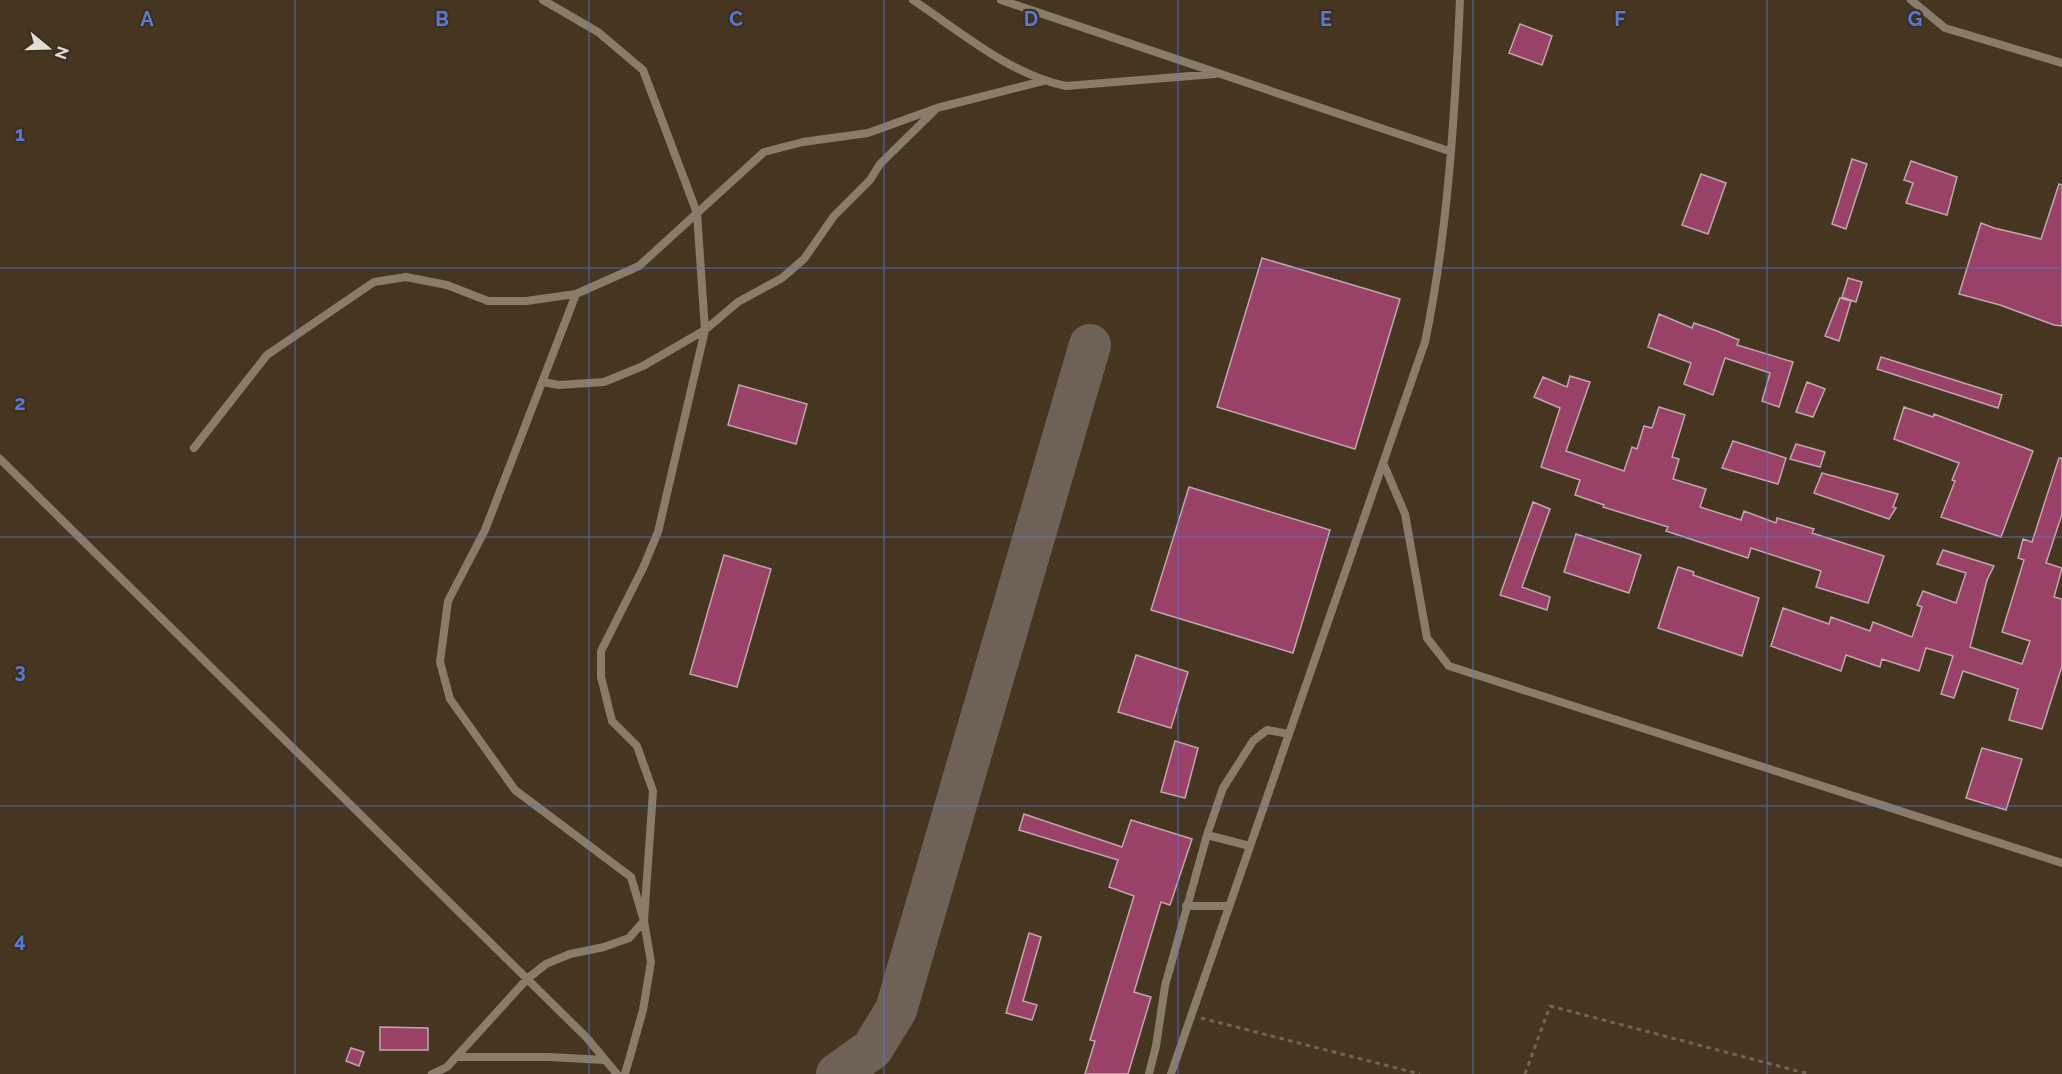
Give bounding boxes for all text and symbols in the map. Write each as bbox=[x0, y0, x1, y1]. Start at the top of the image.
text: A bbox=[140, 7, 154, 31]
text: B bbox=[435, 7, 449, 31]
text: C bbox=[729, 7, 743, 31]
text: D bbox=[1024, 7, 1038, 31]
text: E bbox=[1320, 7, 1332, 31]
text: F bbox=[1614, 7, 1626, 31]
text: G bbox=[1908, 7, 1922, 31]
north arrow bbox=[18, 18, 78, 78]
text: N bbox=[51, 44, 73, 62]
text: 1 bbox=[15, 122, 25, 146]
text: 2 bbox=[14, 391, 26, 415]
text: 3 bbox=[14, 659, 26, 683]
text: 4 bbox=[14, 928, 26, 952]

